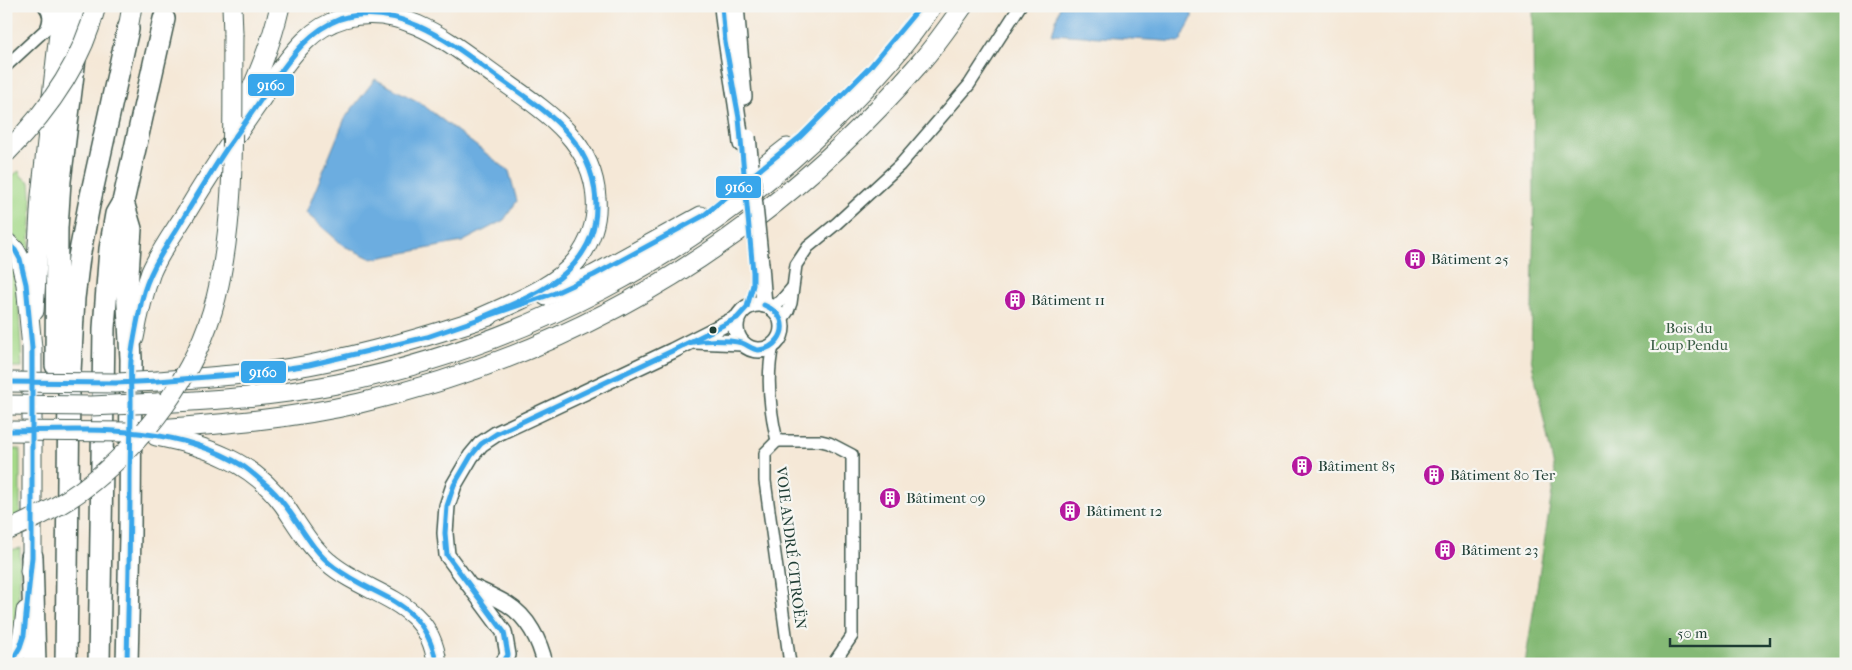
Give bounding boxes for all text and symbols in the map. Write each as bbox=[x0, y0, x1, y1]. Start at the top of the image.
line badge: 9160 bbox=[247, 73, 295, 97]
text: 9160 bbox=[256, 77, 285, 94]
line badge: 9160 bbox=[715, 175, 762, 199]
text: 9160 bbox=[724, 179, 753, 196]
building icon: Bâtiment 25 bbox=[1403, 247, 1427, 271]
place label: Bâtiment 25 bbox=[1431, 250, 1509, 268]
building icon: Bâtiment 11 bbox=[1003, 288, 1027, 312]
place label: Bâtiment 11 bbox=[1031, 291, 1105, 309]
park label: Bois du Loup Pendu bbox=[1650, 319, 1728, 354]
unlabelled marker bbox=[708, 325, 718, 335]
line badge: 9160 bbox=[240, 360, 287, 384]
text: 9160 bbox=[248, 364, 277, 381]
building icon: Bâtiment 85 bbox=[1290, 454, 1314, 478]
place label: Bâtiment 85 bbox=[1318, 457, 1396, 475]
building icon: Bâtiment 80 Ter bbox=[1422, 463, 1446, 487]
street label: VOIE ANDRÉ CITROËN bbox=[772, 465, 810, 631]
place label: Bâtiment 80 Ter bbox=[1450, 466, 1556, 484]
building icon: Bâtiment 09 bbox=[878, 486, 902, 510]
place label: Bâtiment 09 bbox=[906, 489, 986, 507]
building icon: Bâtiment 12 bbox=[1058, 499, 1082, 523]
place label: Bâtiment 12 bbox=[1086, 502, 1163, 520]
building icon: Bâtiment 23 bbox=[1433, 538, 1457, 562]
place label: Bâtiment 23 bbox=[1461, 541, 1538, 559]
scale bar bbox=[1670, 615, 1770, 647]
text: 50 m bbox=[1677, 624, 1708, 642]

